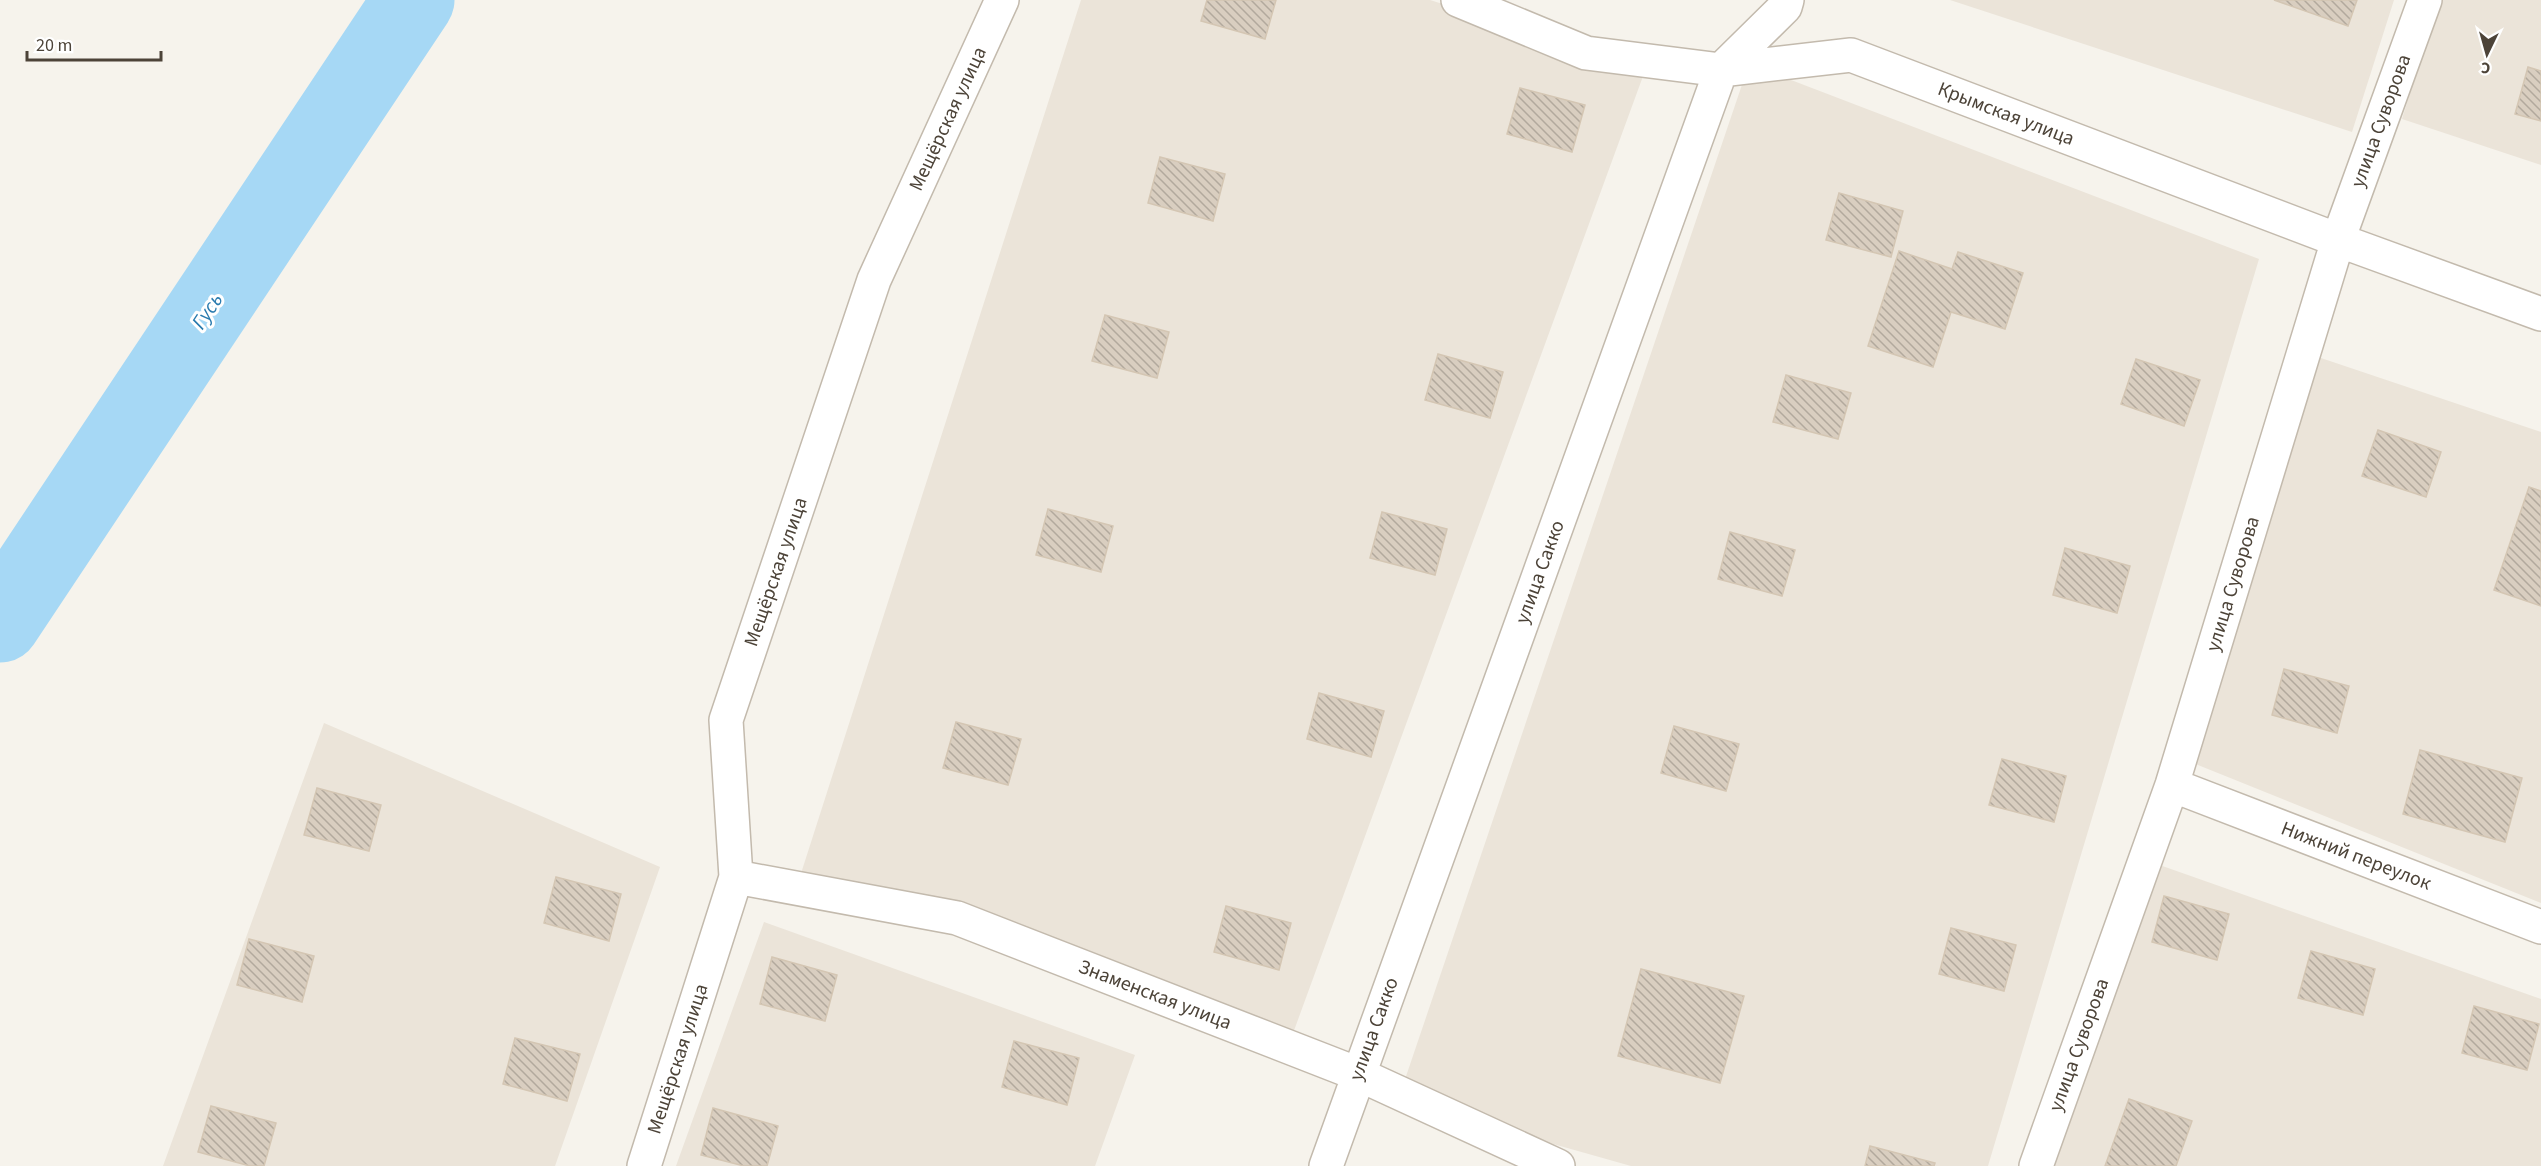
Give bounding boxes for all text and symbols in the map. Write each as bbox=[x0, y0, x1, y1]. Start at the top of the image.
scale bar bbox=[27, 24, 160, 62]
north arrow bbox=[2457, 24, 2517, 84]
text: 20 m bbox=[36, 33, 72, 58]
street label: Мещёрская улица bbox=[902, 42, 994, 196]
street label: улица Суворова bbox=[2344, 50, 2418, 192]
text: С bbox=[2480, 57, 2491, 79]
street label: Крымская улица bbox=[1934, 75, 2078, 153]
water label: Гусь bbox=[184, 287, 230, 335]
street label: Мещёрская улица bbox=[737, 494, 815, 650]
street label: улица Суворова bbox=[2199, 513, 2267, 655]
street label: улица Сакко bbox=[1508, 516, 1572, 628]
street label: Нижний переулок bbox=[2277, 815, 2435, 898]
street label: Знаменская улица bbox=[1074, 953, 1236, 1037]
street label: улица Сакко bbox=[1342, 973, 1406, 1085]
street label: улица Суворова bbox=[2042, 974, 2116, 1116]
street label: Мещёрская улица bbox=[641, 980, 715, 1138]

